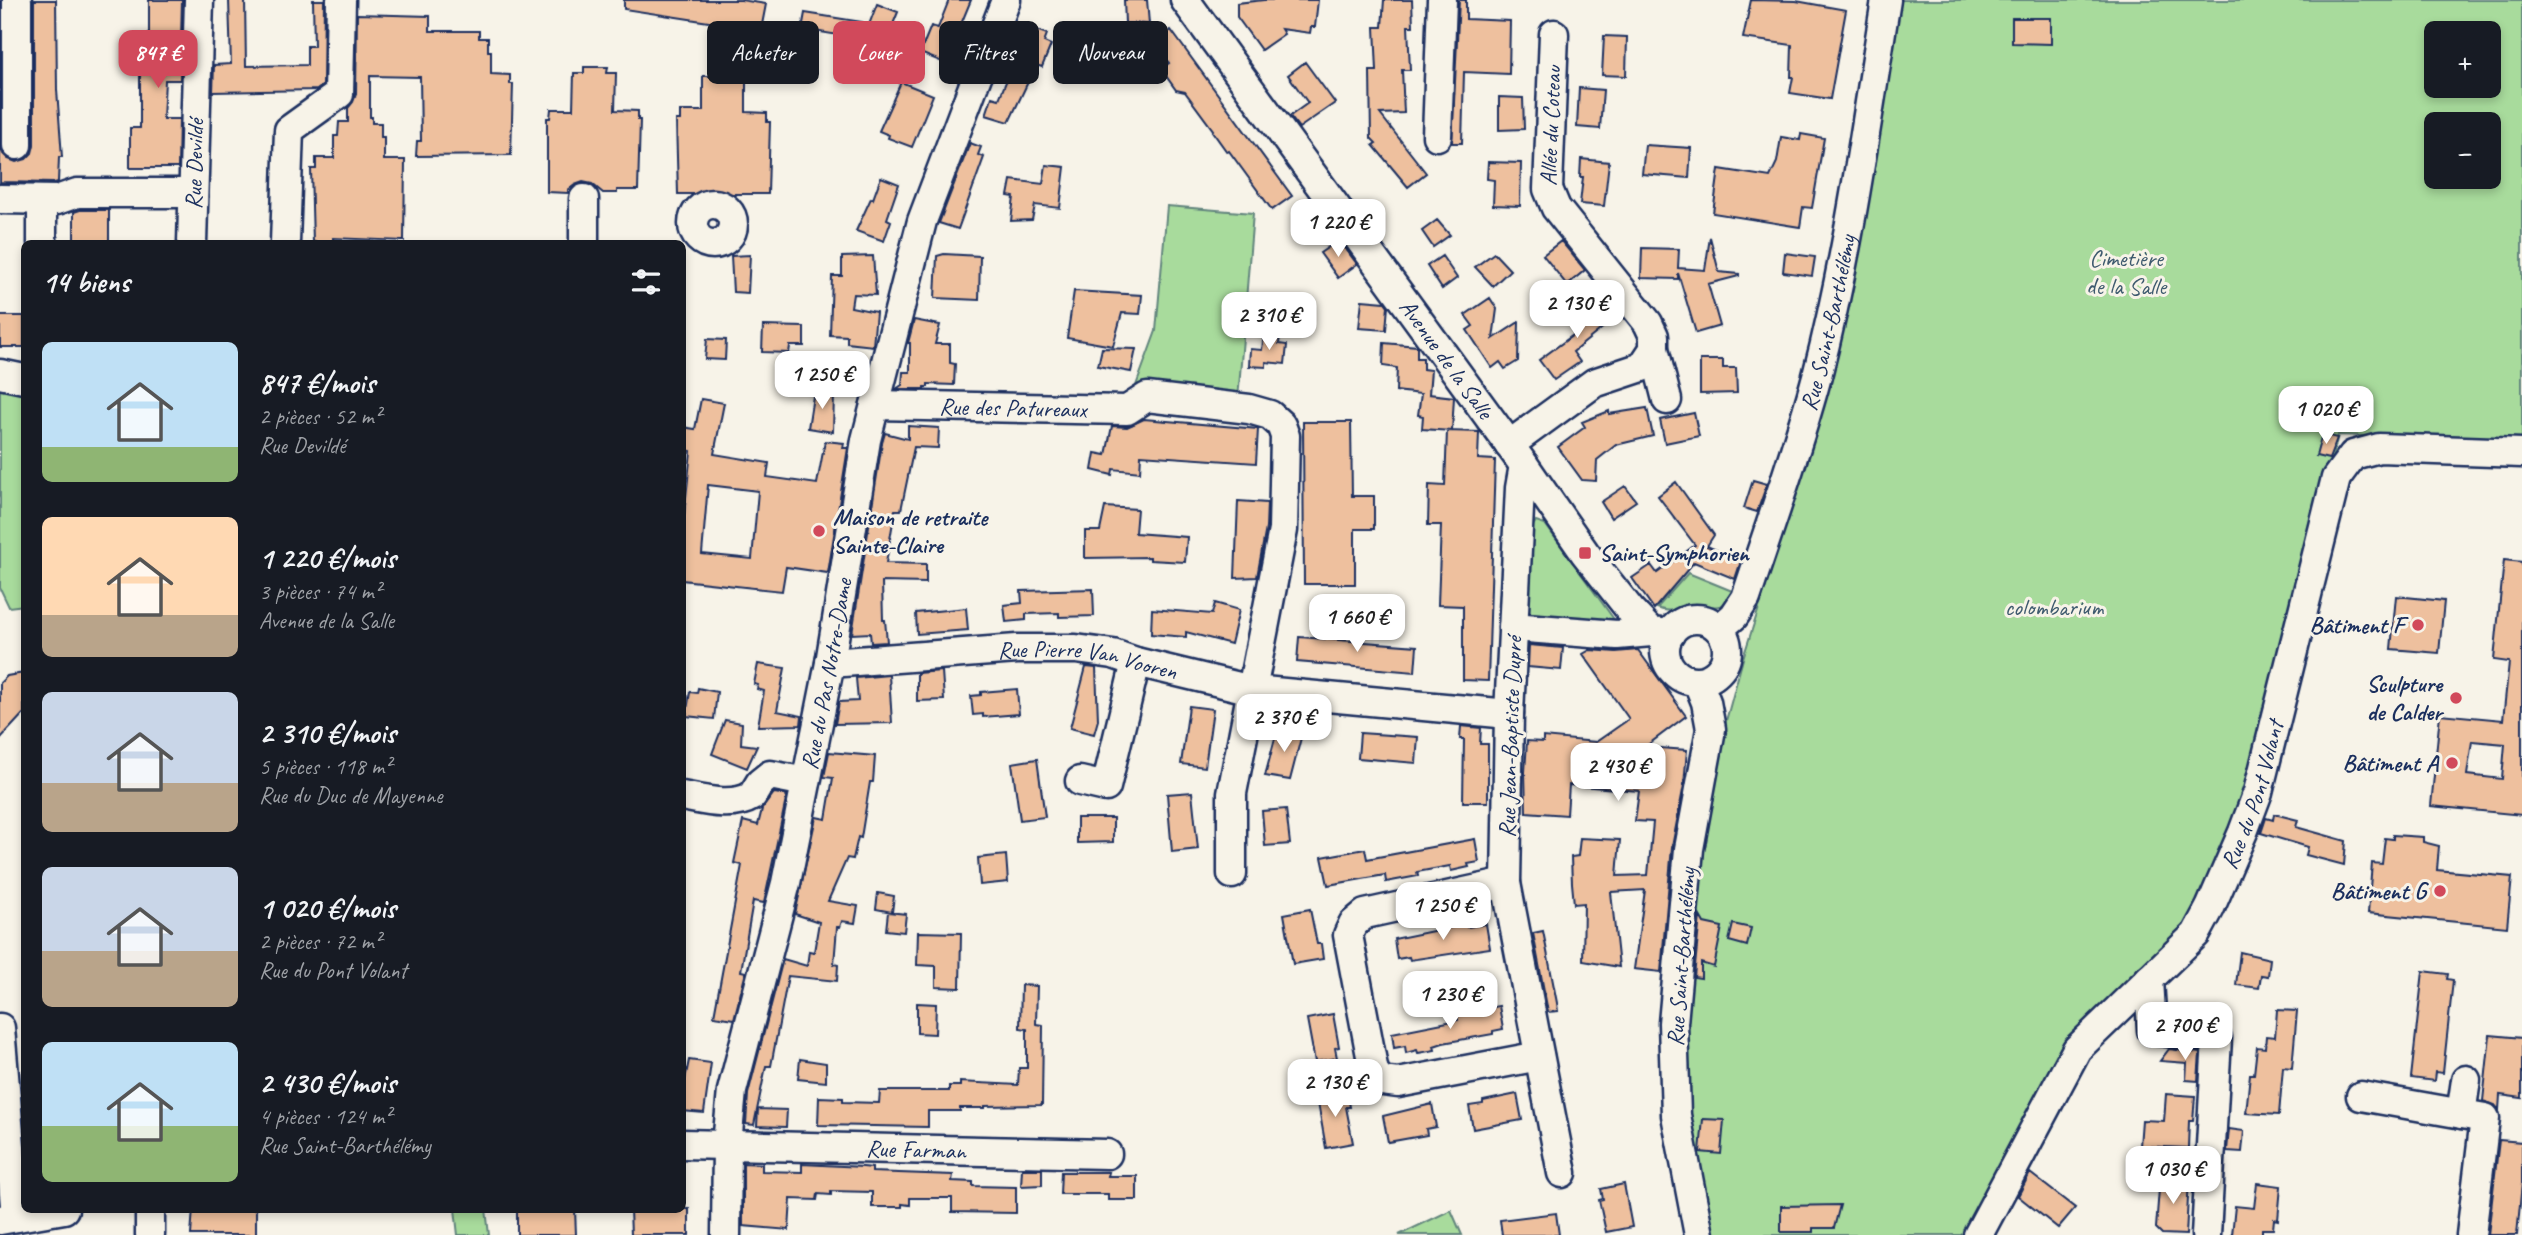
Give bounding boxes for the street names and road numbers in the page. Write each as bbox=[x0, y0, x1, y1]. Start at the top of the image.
street label: Allée du Coteau bbox=[1533, 63, 1568, 186]
street label: Rue Devildé bbox=[178, 114, 211, 210]
street label: Rue Saint-Barthélémy bbox=[1793, 231, 1863, 414]
street label: Avenue de la Salle bbox=[1393, 293, 1502, 426]
street label: Rue des Patureaux bbox=[939, 391, 1089, 424]
street label: Rue du Pas Notre-Dame bbox=[794, 574, 859, 772]
street label: Rue Jean-Baptiste Dupré bbox=[1491, 632, 1529, 838]
street label: Rue Pierre Van Vooren bbox=[996, 634, 1180, 686]
street label: Rue du Pont Volant bbox=[2214, 715, 2291, 874]
street label: Rue Saint-Barthélémy bbox=[1660, 865, 1702, 1047]
street label: Rue Farman bbox=[866, 1133, 967, 1166]

